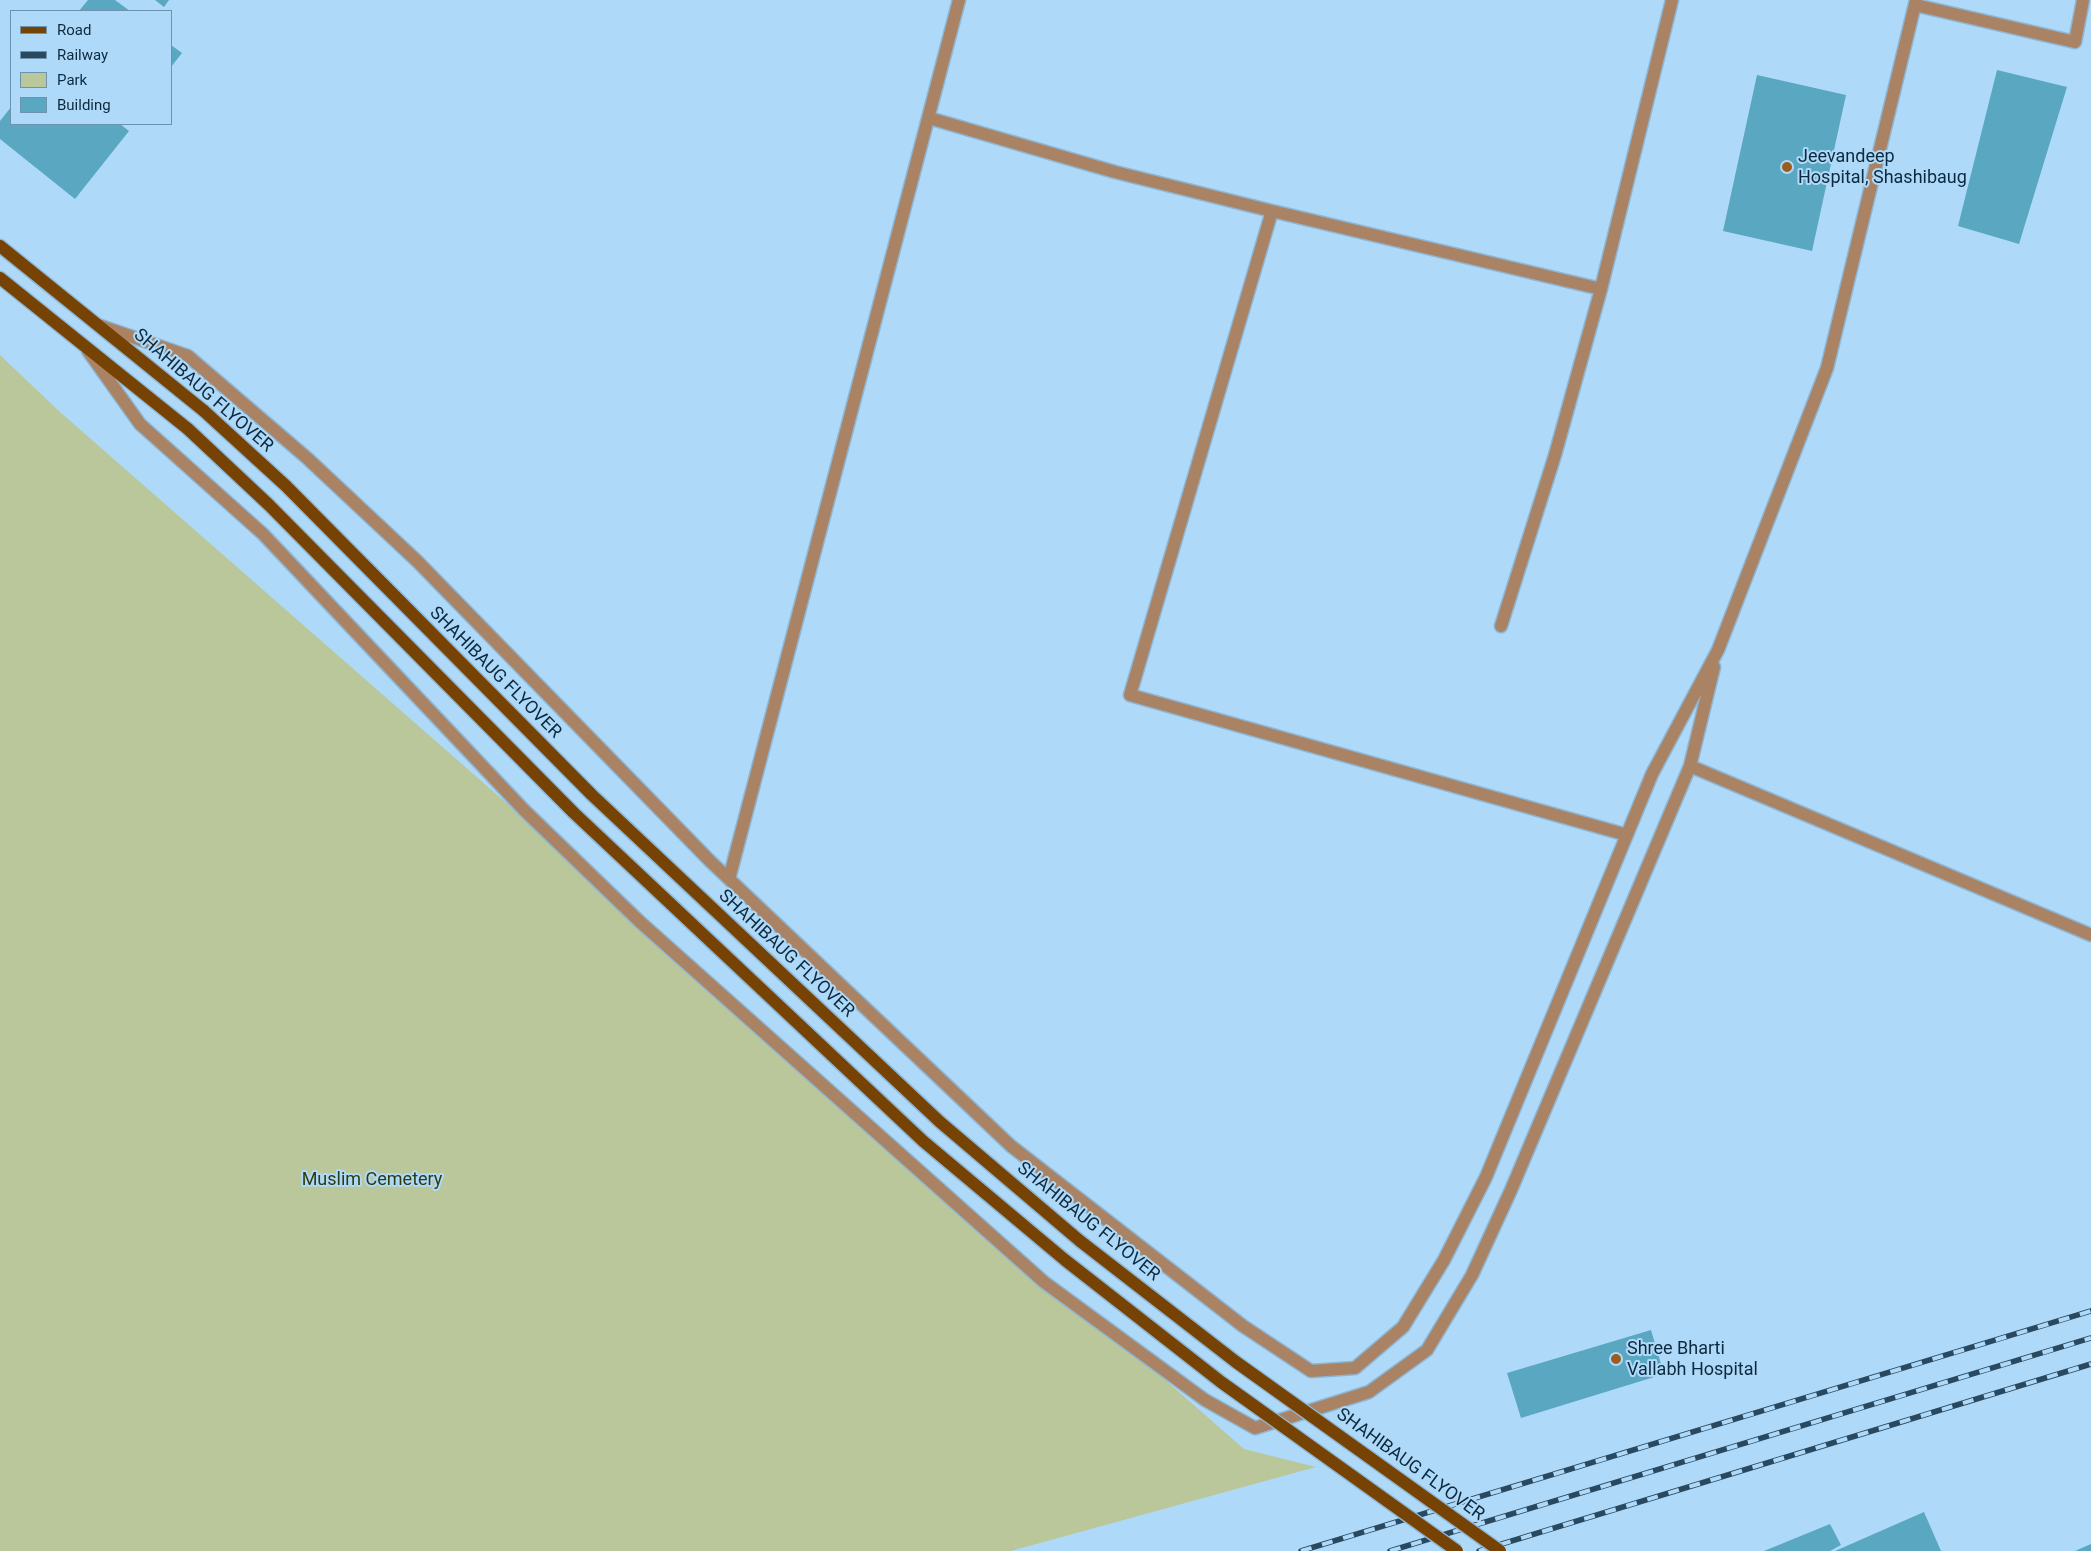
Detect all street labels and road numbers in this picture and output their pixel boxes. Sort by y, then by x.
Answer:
street label: SHAHIBAUG FLYOVER [129,325,277,457]
street label: SHAHIBAUG FLYOVER [425,603,565,743]
street label: SHAHIBAUG FLYOVER [714,886,858,1022]
street label: SHAHIBAUG FLYOVER [1012,1158,1164,1286]
street label: SHAHIBAUG FLYOVER [1332,1404,1488,1526]

